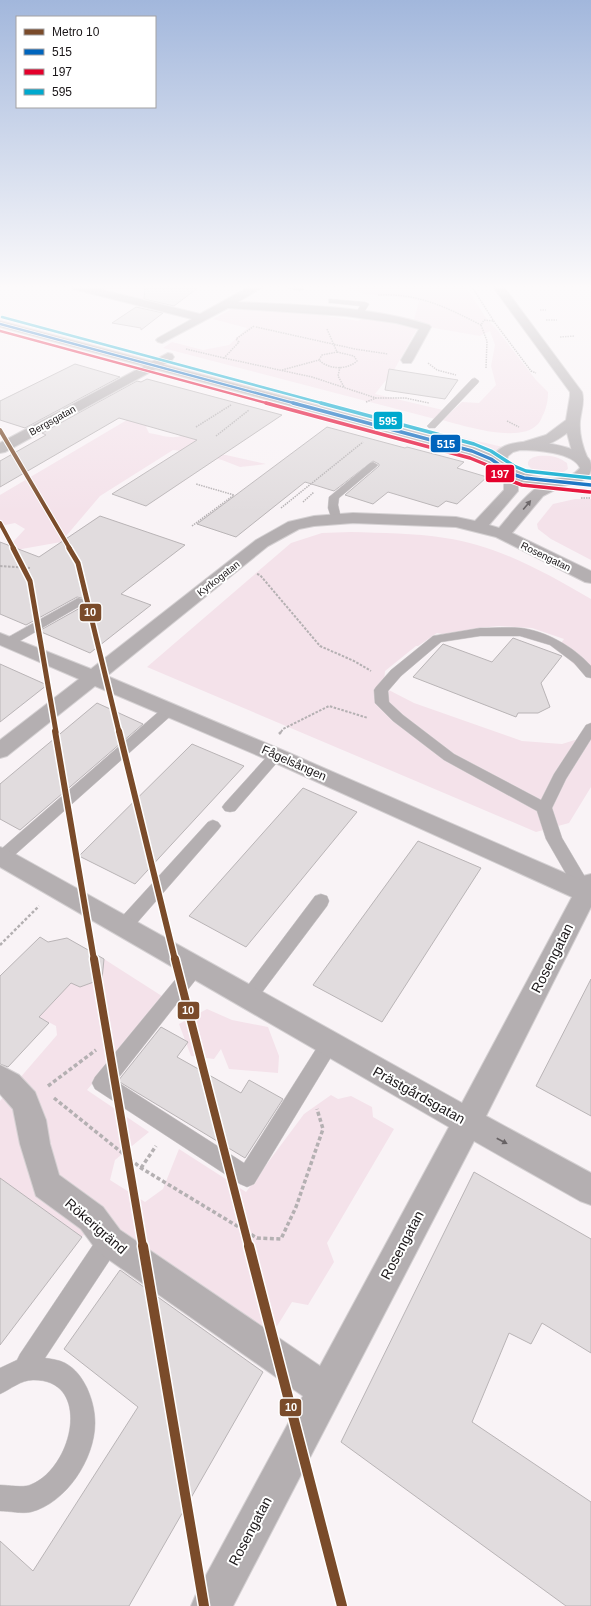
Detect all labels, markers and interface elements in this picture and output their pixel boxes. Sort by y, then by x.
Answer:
legend [16,16,156,108]
text: Metro 10 [52,25,100,39]
text: 515 [52,45,72,59]
text: 197 [52,65,72,79]
text: 595 [52,85,72,99]
street label: Bergsgatan [27,403,77,438]
line badge: 595 [373,411,403,430]
text: 595 [379,415,397,427]
line badge: 515 [430,434,461,453]
text: 515 [437,438,455,450]
line badge: 197 [485,464,515,483]
text: 197 [491,468,509,480]
one-way arrow [522,500,531,511]
street label: Rosengatan [519,540,572,573]
street label: Kyrkogatan [195,558,242,598]
line badge: 10 [79,603,102,622]
text: 10 [84,606,96,618]
street label: Fågelsången [259,742,329,784]
street label: Rosengatan [528,921,576,995]
line badge: 10 [177,1001,200,1020]
text: 10 [182,1004,194,1016]
street label: Prästgårdsgatan [370,1063,468,1127]
one-way arrow [496,1138,508,1144]
street label: Rökerigränd [62,1195,130,1257]
street label: Rosengatan [377,1208,427,1282]
line badge: 10 [279,1398,302,1417]
text: 10 [285,1401,297,1413]
street label: Rosengatan [225,1494,275,1568]

